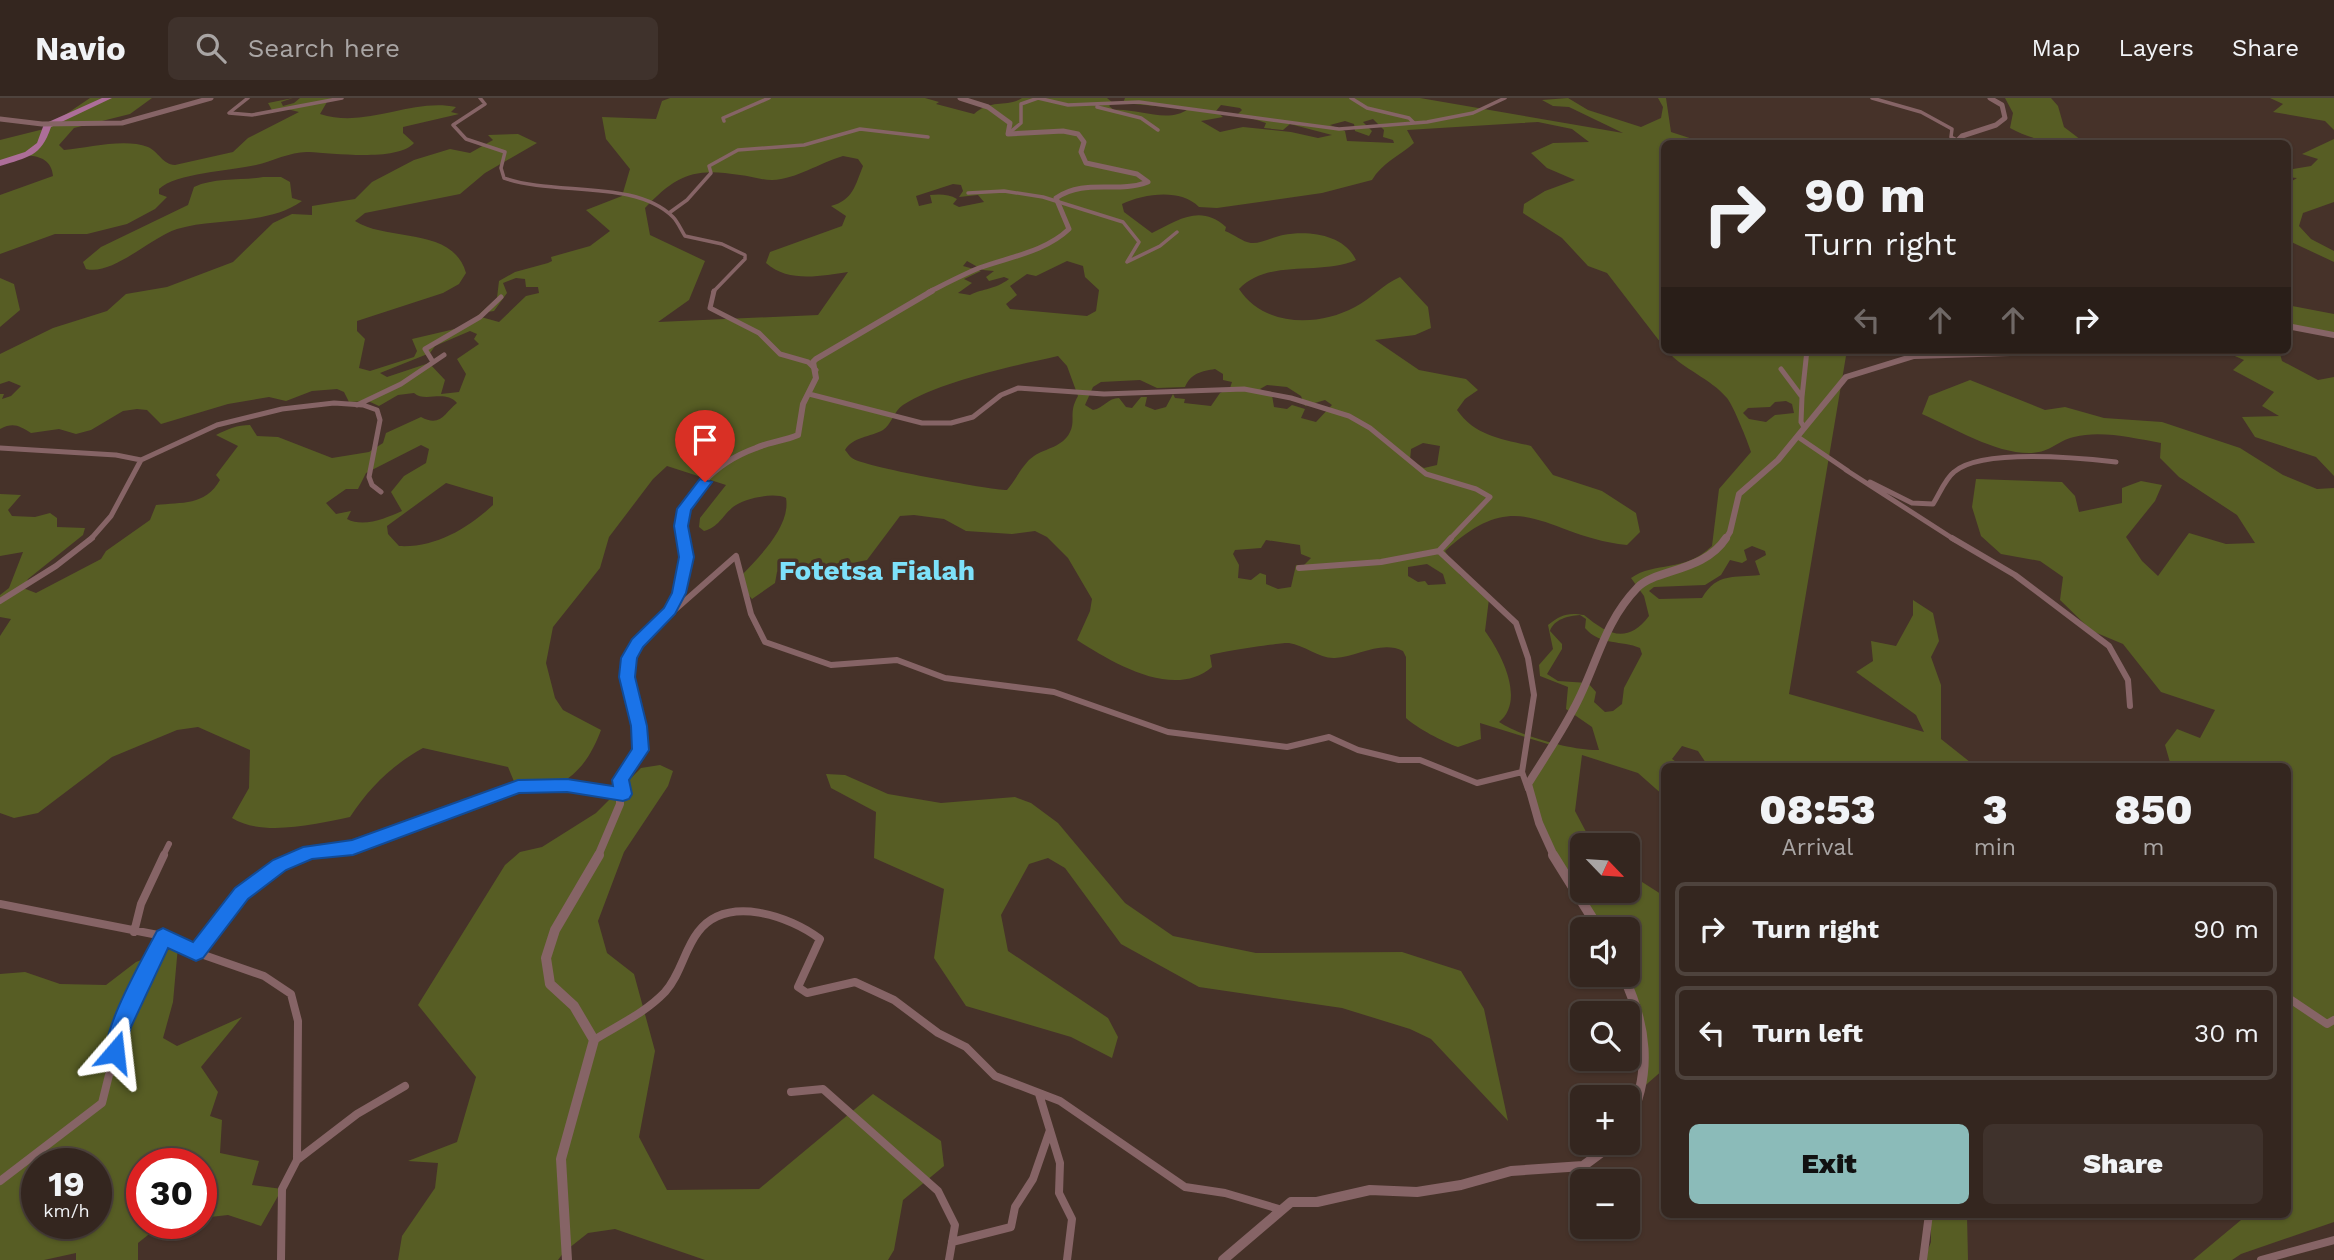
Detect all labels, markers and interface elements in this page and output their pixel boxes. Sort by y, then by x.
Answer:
search box [168,17,658,80]
text: Navio [35,29,126,68]
icon: search [192,29,230,67]
text: Search here [248,33,400,63]
text: Map [2032,34,2080,62]
text: Layers [2118,34,2194,62]
text: Share [2232,34,2299,62]
text: 90 m [1804,166,1926,224]
icon: right [1689,168,1780,259]
text: Turn right [1804,225,1956,263]
icon: left [1848,301,1886,339]
icon: ahead [1921,301,1959,339]
icon: ahead [1994,301,2032,339]
icon: right [2067,301,2105,339]
pin [675,410,735,482]
icon: arrive [686,421,724,459]
district label: Fotetsa Fialah [779,554,975,587]
text: 08:53 [1759,785,1875,834]
text: 3 [1982,785,2007,834]
text: 850 [2114,785,2193,834]
north arrow [1570,833,1640,903]
map controls [1570,833,1640,1239]
text: Arrival [1781,834,1853,861]
text: min [1974,834,2016,861]
text: m [2143,834,2164,861]
icon: right [1693,910,1731,948]
text: Turn right [1752,914,1879,944]
text: 90 m [2193,914,2259,944]
button: sound [1570,917,1640,987]
button: search [1570,1001,1640,1071]
icon: left [1693,1014,1731,1052]
position arrow [78,1015,152,1089]
text: Turn left [1752,1018,1863,1048]
text: 30 m [2194,1018,2259,1048]
button: + [1570,1085,1640,1155]
button: Exit [1689,1124,1969,1204]
button: Share [1983,1124,2263,1204]
speed limit sign: 30 [126,1148,217,1239]
text: 19 [48,1163,85,1205]
button: − [1570,1169,1640,1239]
text: km/h [43,1200,90,1221]

